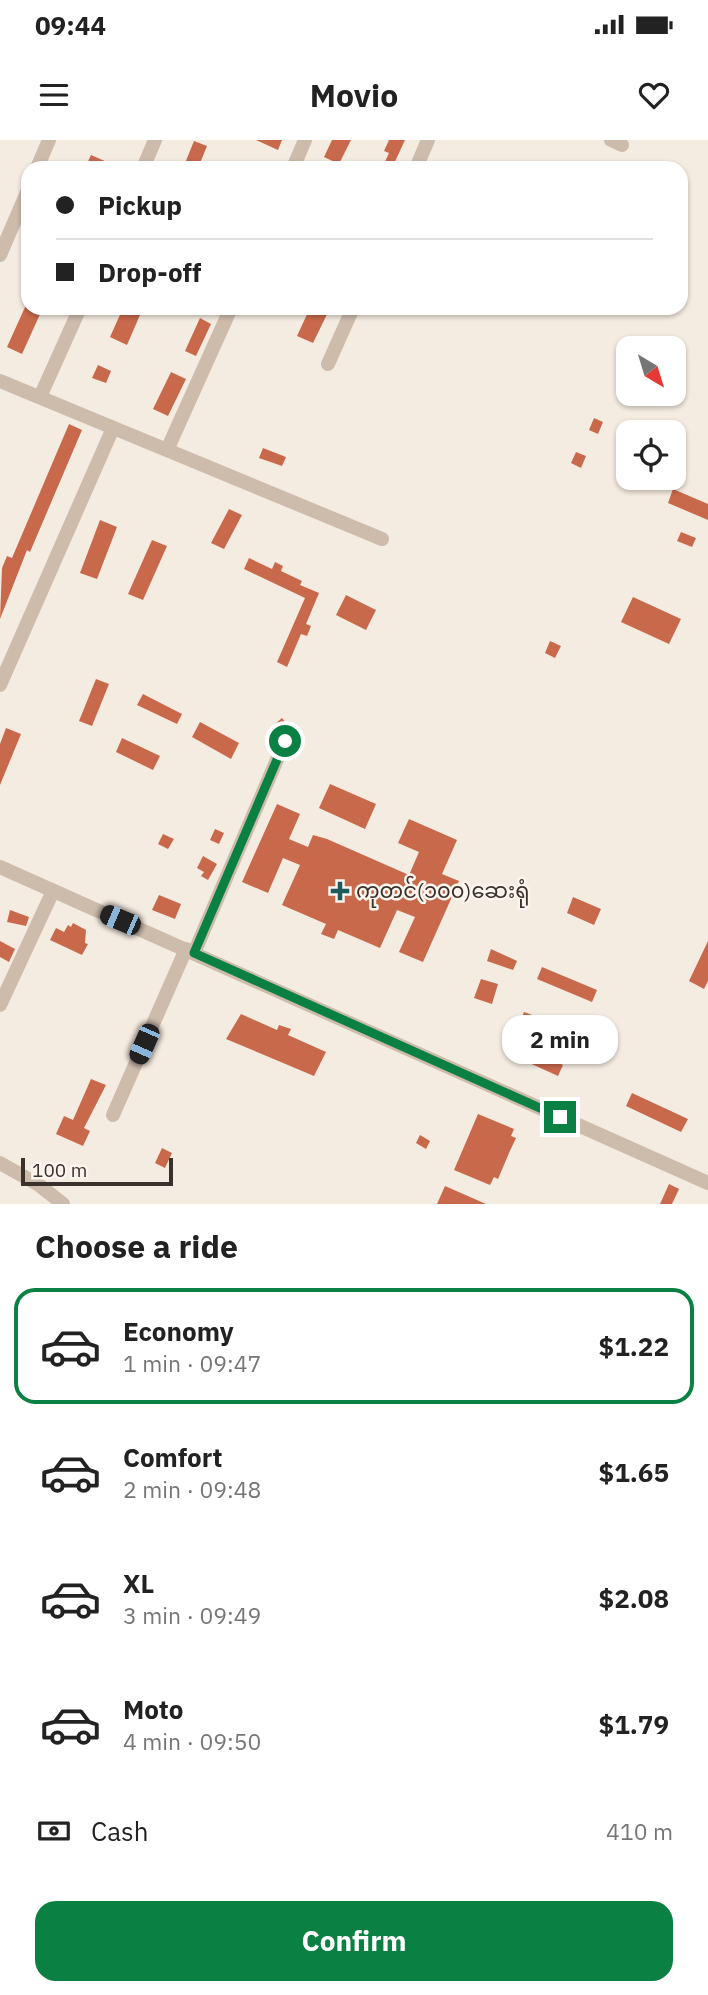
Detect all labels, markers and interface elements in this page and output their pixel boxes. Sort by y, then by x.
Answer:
text: 09:44 [35,8,106,42]
text: Movio [310,74,398,116]
icon: menu [35,76,73,114]
icon: heart [635,76,673,114]
text: Pickup [98,188,182,222]
text: Drop-off [98,255,201,289]
north arrow [616,336,686,406]
map controls [616,336,686,490]
button: locate [616,420,686,490]
route start [269,725,301,757]
place label: ကုတင်(၁၀၀)ဆေးရုံ [356,875,530,908]
marker: ကုတင်(၁၀၀)ဆေးရုံ [330,881,350,901]
car [97,902,144,938]
callout: 2 min [502,1016,618,1065]
car [126,1021,163,1067]
text: 2 min [530,1024,590,1054]
route end [544,1101,576,1133]
scale bar [21,1155,173,1187]
text: 100 m [32,1158,87,1182]
text: Choose a ride [35,1225,238,1267]
text: Economy [123,1314,234,1348]
icon: car [39,1315,102,1378]
text: $1.22 [599,1329,669,1363]
text: 1 min · 09:47 [123,1348,261,1378]
text: Comfort [123,1440,222,1474]
icon: car [39,1441,102,1504]
text: $1.65 [599,1455,669,1489]
text: 2 min · 09:48 [123,1474,261,1504]
text: XL [123,1566,154,1600]
icon: car [39,1567,102,1630]
text: $2.08 [599,1581,669,1615]
text: 3 min · 09:49 [123,1600,261,1630]
text: Moto [123,1692,183,1726]
icon: car [39,1693,102,1756]
text: $1.79 [599,1707,669,1741]
text: 4 min · 09:50 [123,1726,261,1756]
icon: cash [35,1812,73,1850]
text: Cash [91,1814,148,1848]
text: 410 m [606,1816,673,1846]
button: Confirm [35,1901,673,1981]

